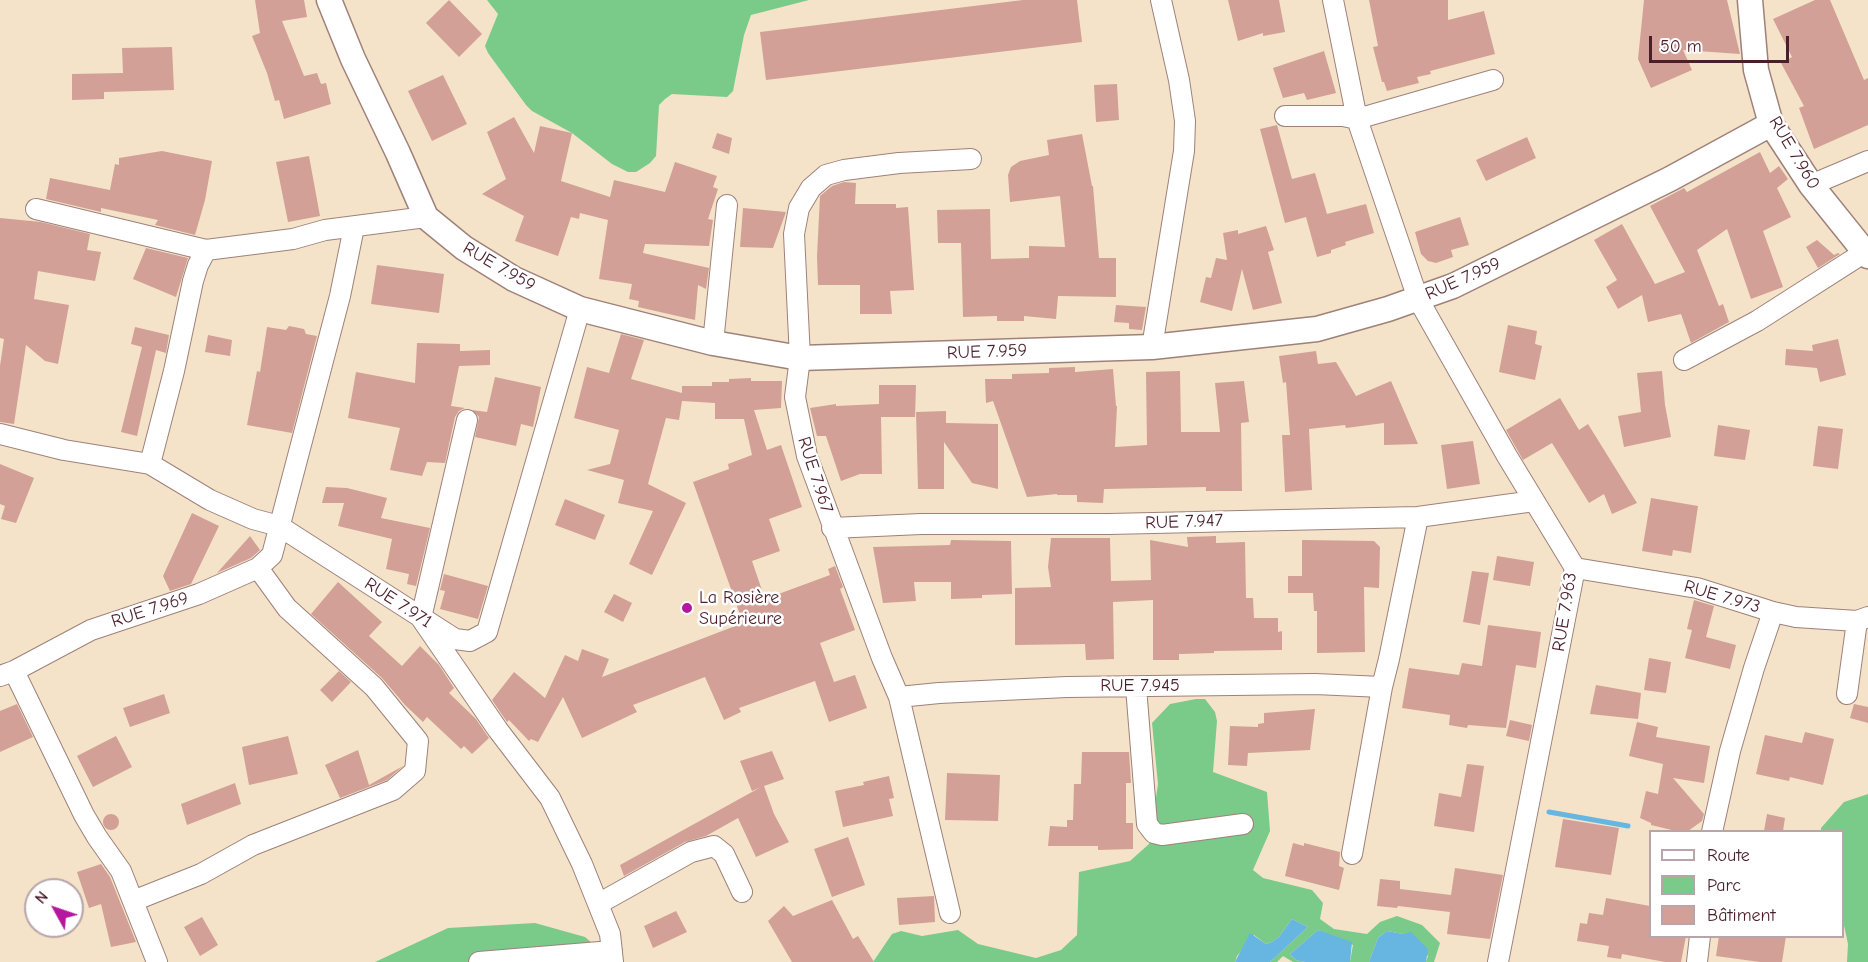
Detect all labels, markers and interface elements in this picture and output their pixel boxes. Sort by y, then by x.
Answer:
scale bar [1652,24,1792,62]
text: 50 m [1660,36,1702,57]
street label: RUE 7.960 [1764,112,1824,194]
street label: RUE 7.959 [459,238,539,296]
street label: RUE 7.959 [1422,253,1504,305]
street label: RUE 7.959 [947,340,1027,364]
street label: RUE 7.967 [793,434,837,516]
street label: RUE 7.947 [1145,510,1223,534]
street label: RUE 7.963 [1548,571,1582,653]
street label: RUE 7.971 [360,573,436,633]
street label: RUE 7.973 [1681,576,1763,618]
street label: RUE 7.969 [109,587,191,633]
place label: La Rosière Supérieure [699,587,782,630]
marker: La Rosière Supérieure [680,601,694,615]
street label: RUE 7.945 [1100,675,1180,697]
legend [1649,830,1844,938]
text: Route [1707,845,1750,866]
text: Parc [1707,875,1741,896]
north arrow [24,878,84,938]
text: N [31,888,52,907]
text: Bâtiment [1707,905,1776,926]

